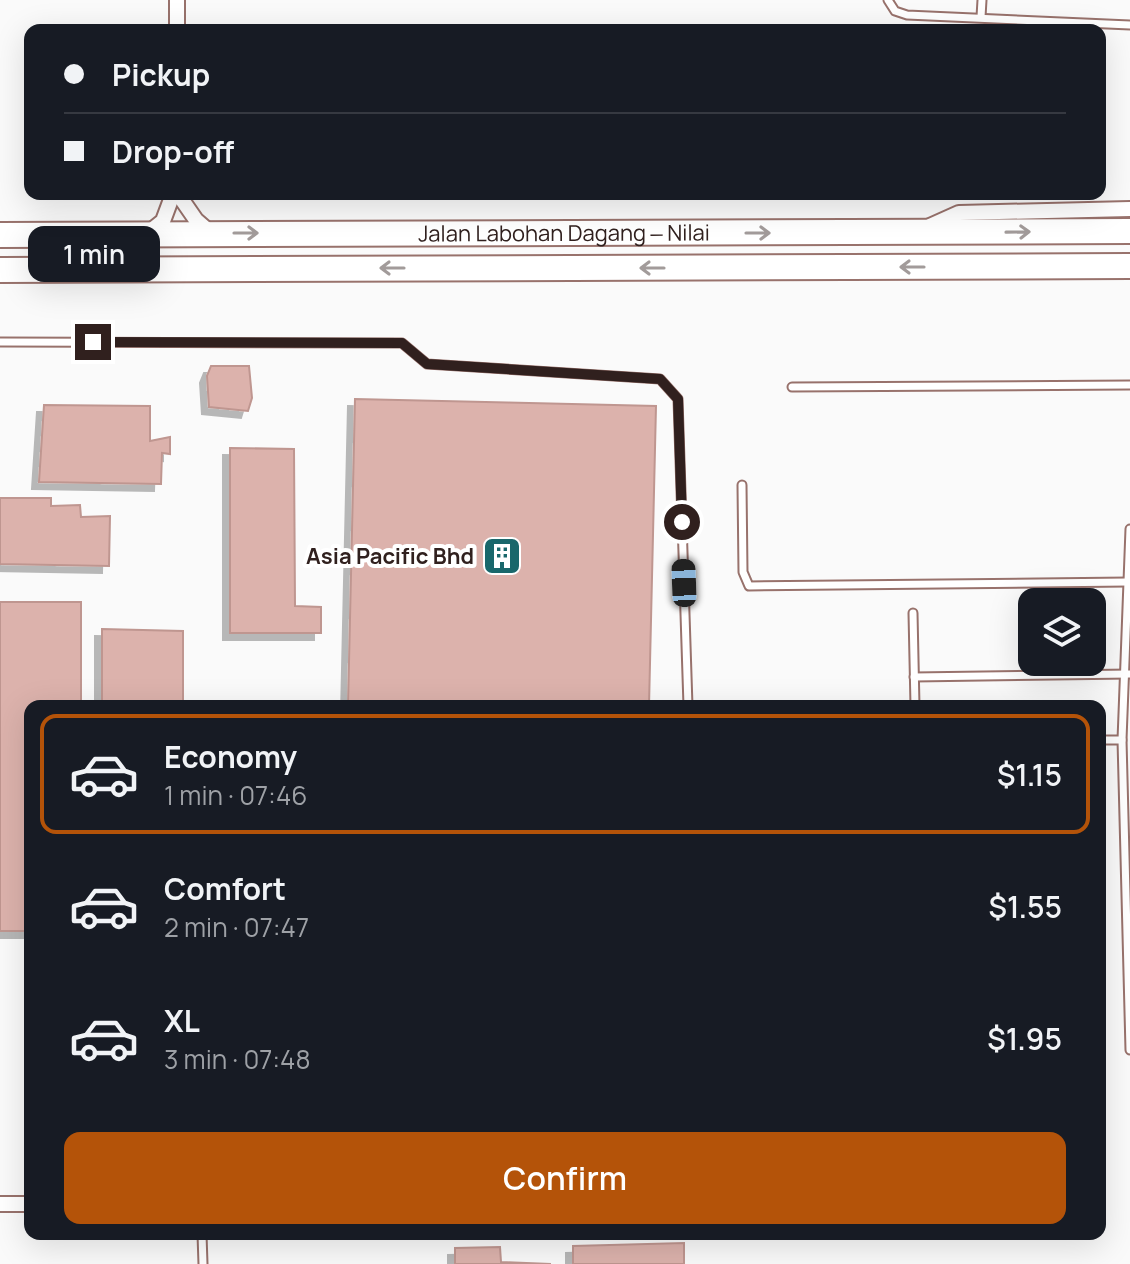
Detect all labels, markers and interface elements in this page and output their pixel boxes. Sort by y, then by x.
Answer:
text: Pickup [112,54,210,95]
text: Drop-off [112,131,234,172]
street label: Jalan Labohan Dagang ‒ Nilai [418,217,710,249]
one-way arrow [1004,224,1031,240]
one-way arrow [232,225,259,241]
one-way arrow [744,225,771,241]
callout: 1 min [27,226,159,282]
text: 1 min [63,236,125,272]
one-way arrow [899,259,926,275]
one-way arrow [379,260,406,276]
one-way arrow [639,260,666,276]
route end [75,324,111,360]
route start [664,504,700,540]
building icon: Asia Pacific Bhd [481,535,523,577]
place label: Asia Pacific Bhd [306,541,474,571]
car [671,559,697,607]
map controls [1018,588,1106,676]
button: layers [1018,588,1106,676]
text: Economy [164,736,297,777]
icon: car [68,738,140,810]
text: $1.15 [997,754,1062,795]
text: 1 min · 07:46 [164,777,307,813]
text: Comfort [164,868,286,909]
icon: car [68,870,140,942]
text: $1.55 [988,886,1062,927]
text: 2 min · 07:47 [164,909,309,945]
text: XL [164,1000,200,1041]
icon: car [68,1002,140,1074]
text: $1.95 [987,1018,1062,1059]
text: 3 min · 07:48 [164,1041,311,1077]
button: Confirm [64,1132,1066,1224]

